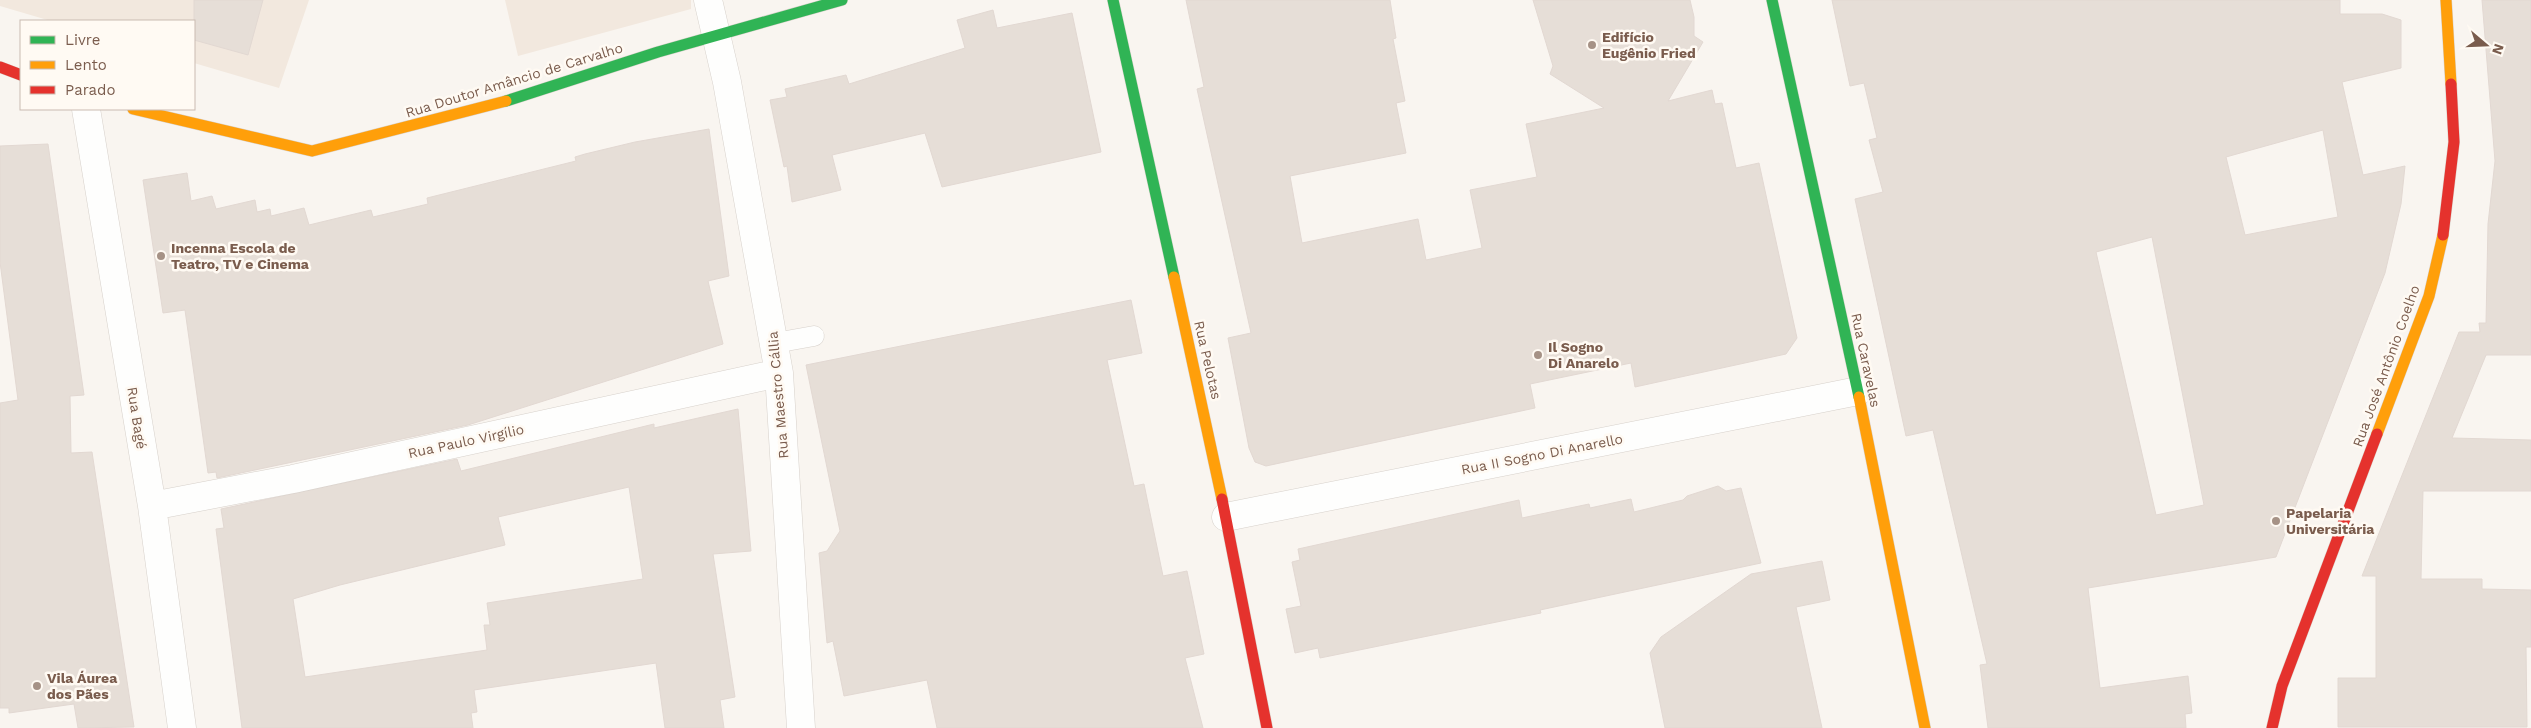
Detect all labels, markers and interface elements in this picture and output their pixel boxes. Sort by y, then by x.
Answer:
legend [20,20,195,110]
north arrow [2461,20,2511,70]
place label: Edifício Eugênio Fried [1602,29,1696,61]
text: Livre [65,31,100,49]
street label: Rua Doutor Amâncio de Carvalho [403,39,625,121]
marker: Edifício Eugênio Fried [1586,39,1598,51]
text: N [2489,42,2508,57]
text: Lento [65,56,107,74]
text: Parado [65,81,115,99]
place label: Incenna Escola de Teatro, TV e Cinema [171,240,310,272]
marker: Incenna Escola de Teatro, TV e Cinema [155,250,167,262]
street label: Rua José Antônio Coelho [2349,283,2423,449]
street label: Rua Caravelas [1848,311,1884,409]
street label: Rua Pelotas [1191,319,1225,401]
street label: Rua Maestro Cállia [764,331,792,459]
place label: Il Sogno Di Anarelo [1548,339,1619,371]
marker: Il Sogno Di Anarelo [1532,349,1544,361]
street label: Rua Bagé [124,386,150,450]
street label: Rua Paulo Virgílio [407,421,525,461]
street label: Rua II Sogno Di Anarello [1460,430,1624,478]
place label: Papelaria Universitária [2286,505,2375,537]
marker: Papelaria Universitária [2270,515,2282,527]
place label: Vila Áurea dos Pães [47,670,118,702]
marker: Vila Áurea dos Pães [31,680,43,692]

